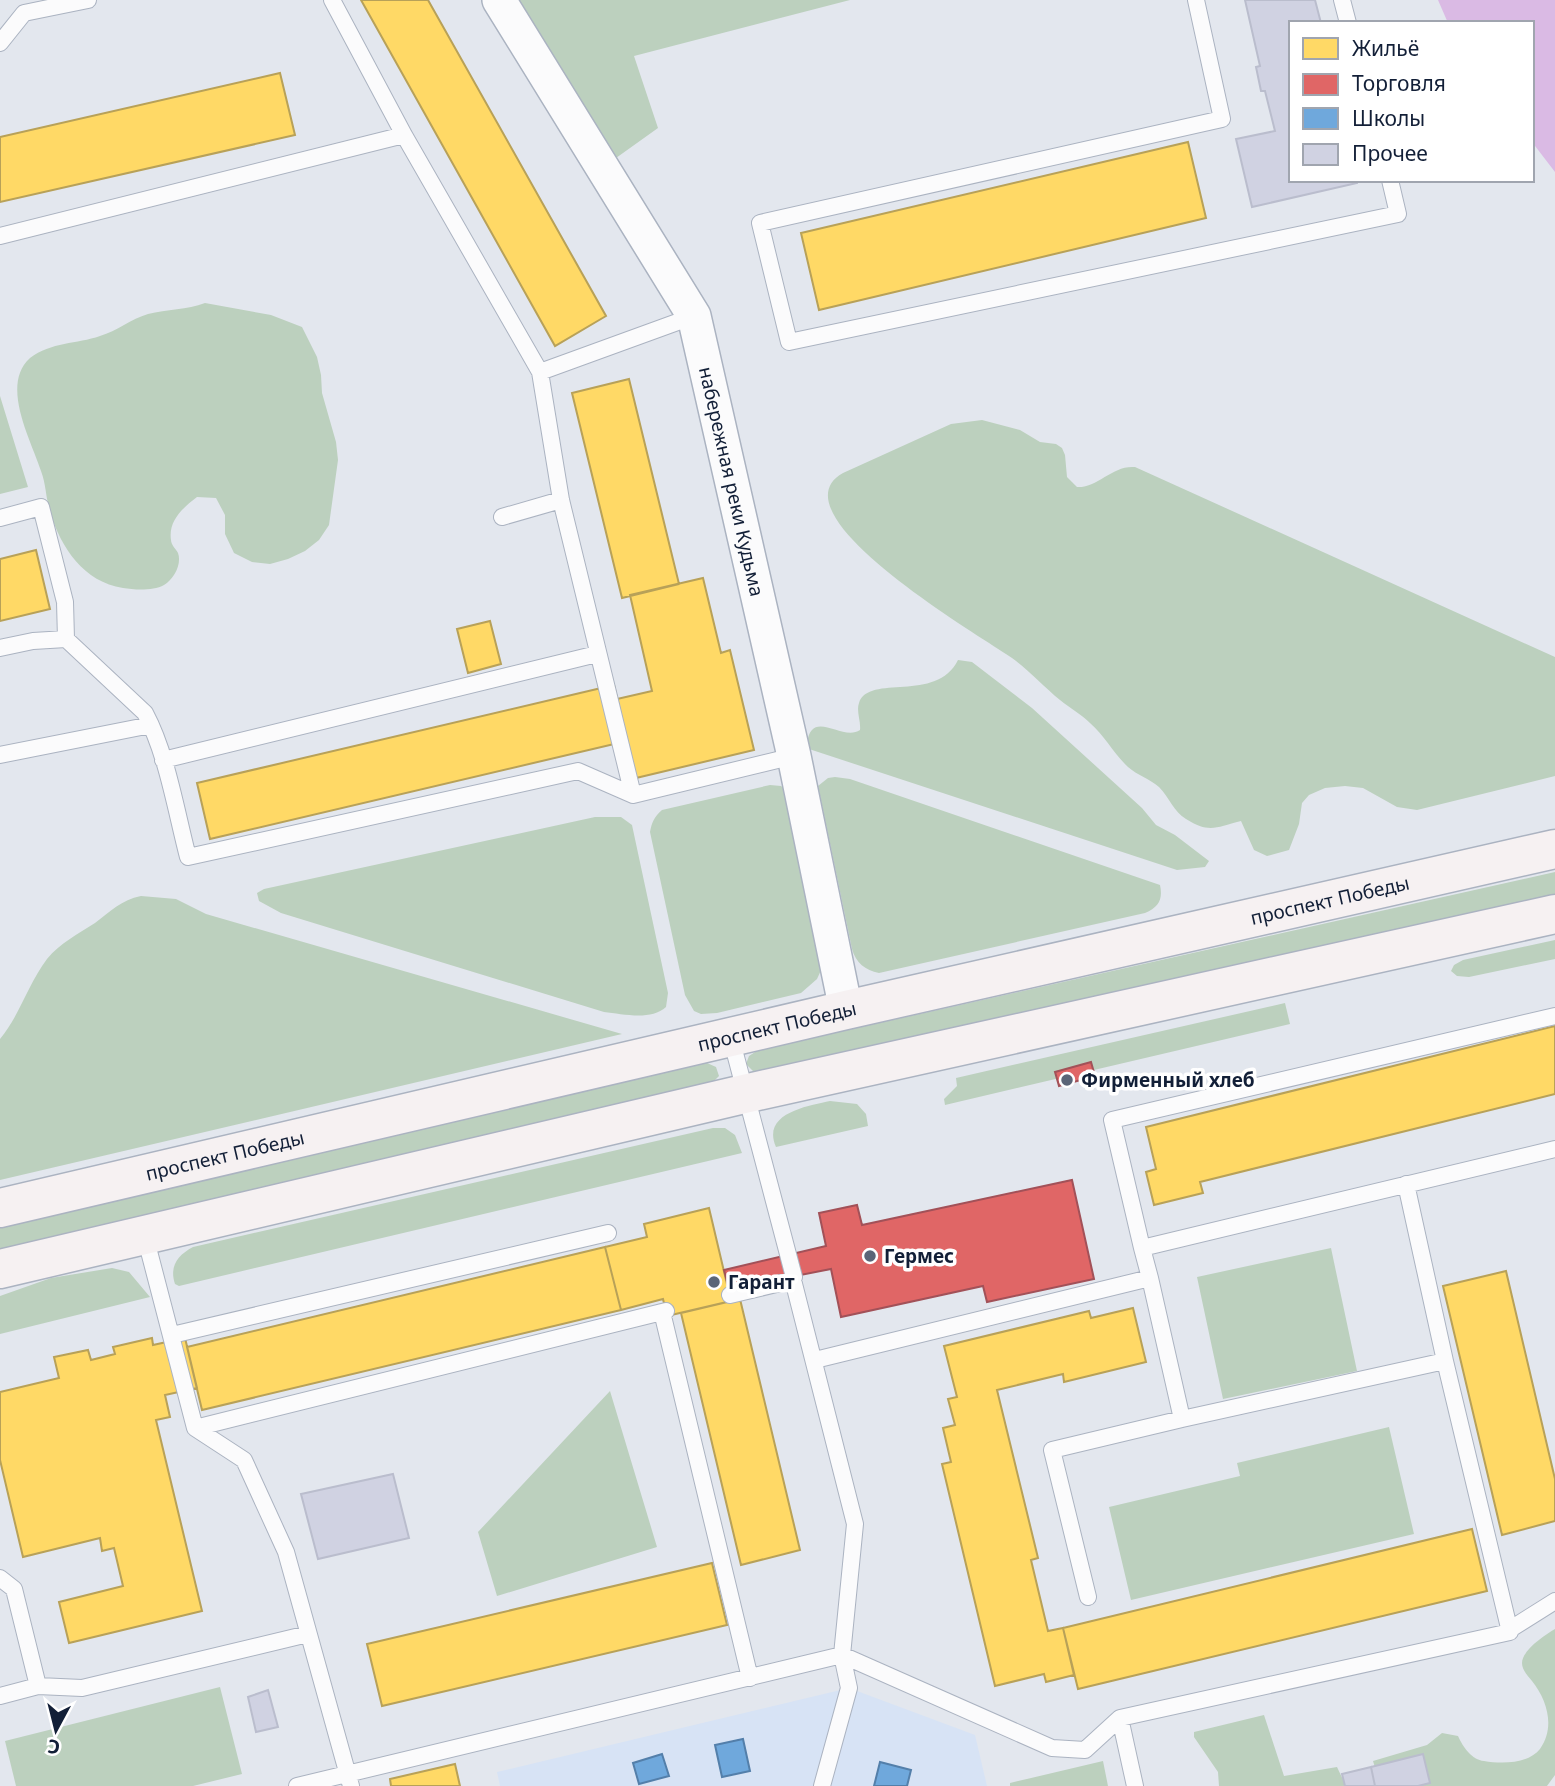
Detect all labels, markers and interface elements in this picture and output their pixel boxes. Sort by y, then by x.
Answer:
legend [1289,21,1534,182]
text: Жильё [1352,34,1419,62]
text: Торговля [1352,69,1446,97]
text: Школы [1352,104,1425,132]
text: Прочее [1352,139,1428,167]
street label: набережная реки Кудьма [693,364,770,599]
street label: проспект Победы [1248,869,1412,931]
street label: проспект Победы [695,995,859,1057]
place label: Фирменный хлеб [1081,1067,1255,1093]
marker: Фирменный хлеб [1059,1072,1075,1088]
street label: проспект Победы [143,1124,307,1187]
place label: Гермес [884,1243,954,1269]
marker: Гермес [862,1248,878,1264]
place label: Гарант [728,1269,795,1295]
marker: Гарант [706,1274,722,1290]
north arrow [21,1695,91,1765]
text: С [46,1733,62,1761]

